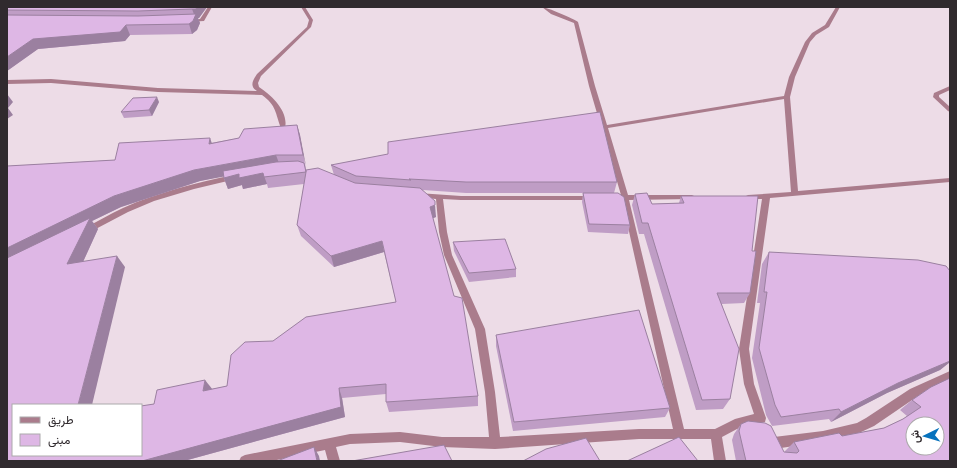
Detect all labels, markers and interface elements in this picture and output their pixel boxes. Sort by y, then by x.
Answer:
legend [12,404,142,456]
text: طريق [48,412,74,428]
north arrow [905,416,945,456]
text: ش [907,430,923,444]
text: مبنى [48,432,70,448]

